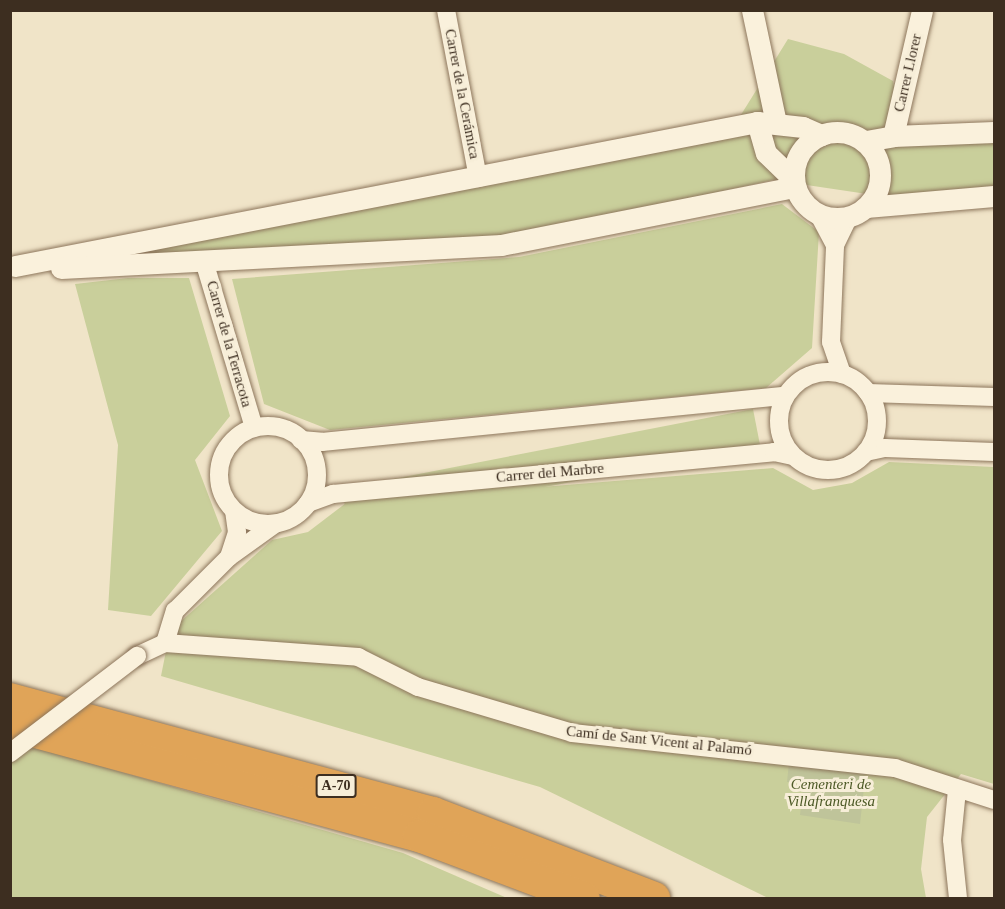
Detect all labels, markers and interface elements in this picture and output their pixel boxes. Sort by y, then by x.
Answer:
street label: Carrer de la Cerámica [441,27,483,161]
street label: Carrer Llorer [890,32,926,114]
street label: Carrer de la Terracota [202,279,256,409]
street label: Carrer del Marbre [495,459,605,487]
street label: Camí de Sant Vicent al Palamó [565,722,753,760]
road number: A-70 [315,775,357,797]
park label: Cementeri de Villafranquesa [787,775,875,810]

